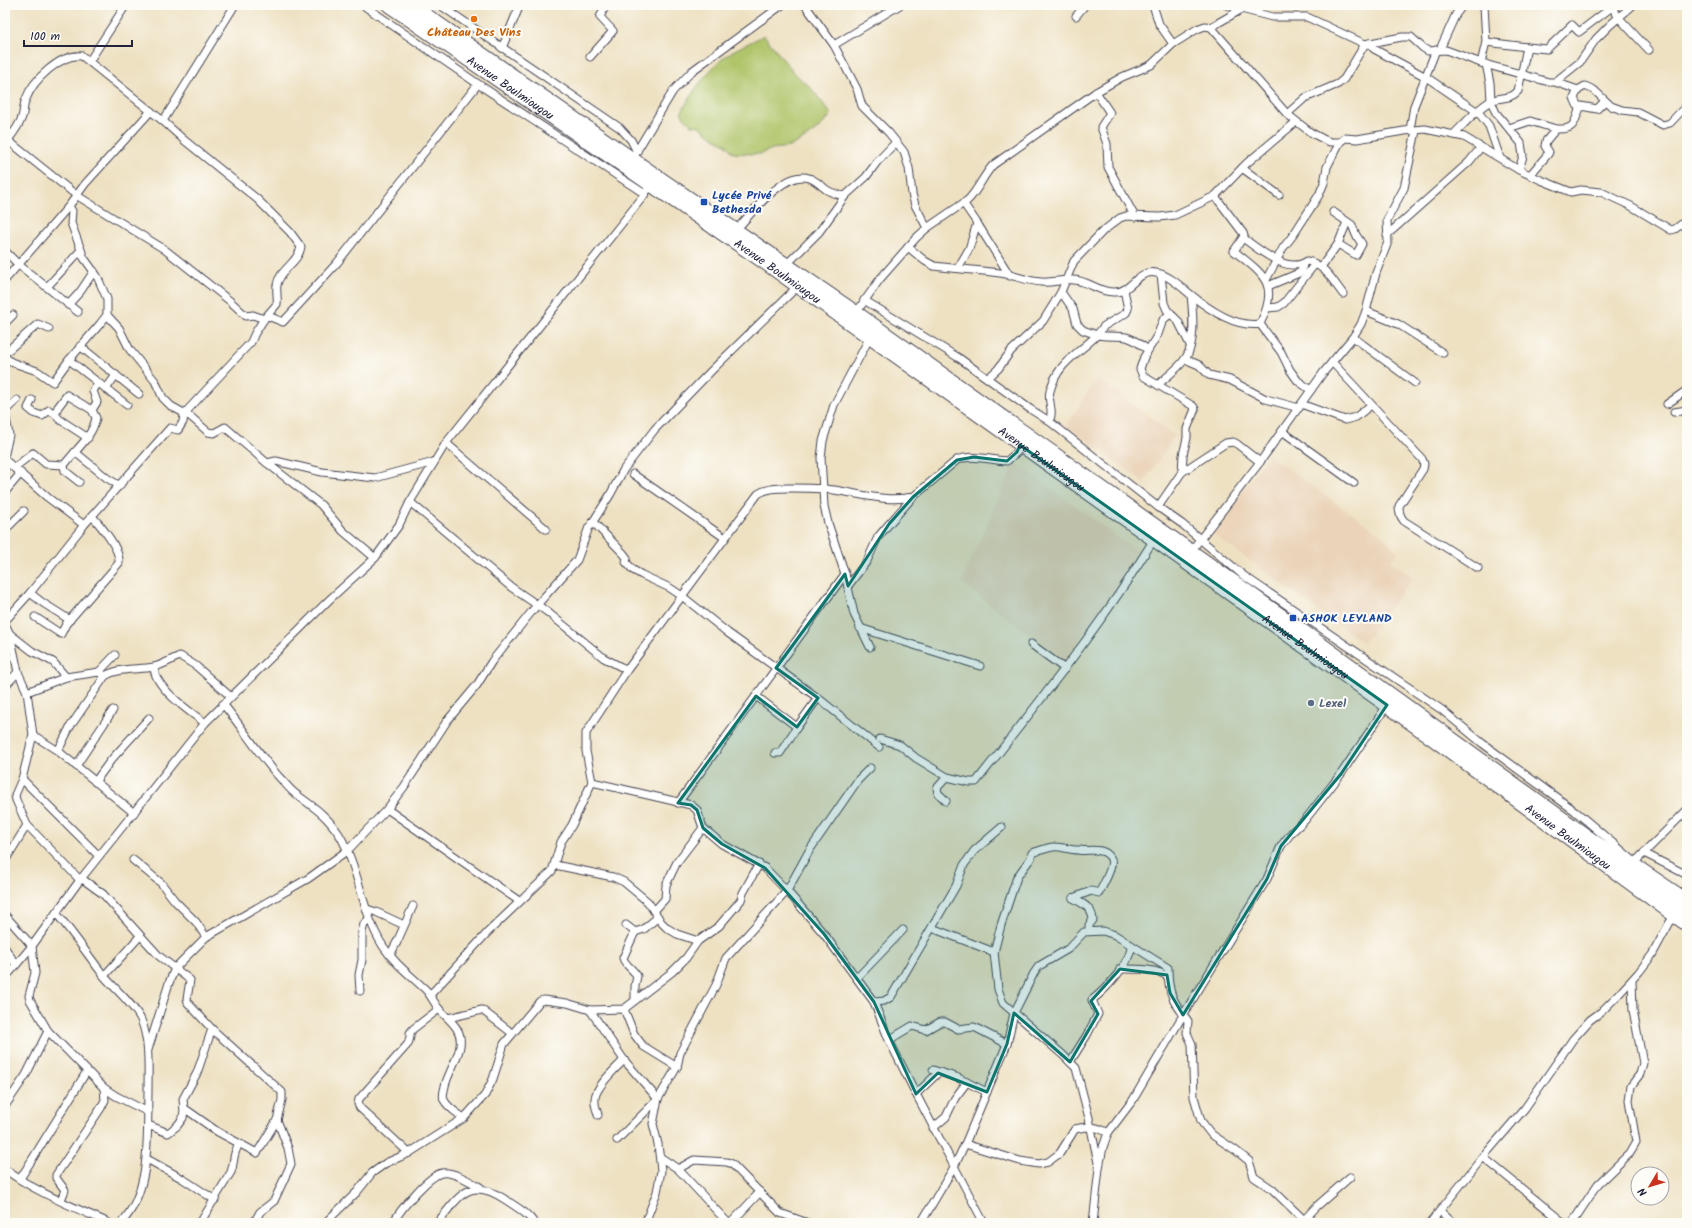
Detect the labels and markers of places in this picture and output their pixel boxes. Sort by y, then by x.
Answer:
marker: Château Des Vins [469,14,479,24]
place label: Château Des Vins [427,23,521,42]
place label: Lycée Privé Bethesda [712,186,772,219]
marker: Lycée Privé Bethesda [699,197,709,207]
place label: ASHOK LEYLAND [1301,609,1392,628]
marker: ASHOK LEYLAND [1288,613,1298,623]
place label: Lexel [1319,694,1347,713]
marker: Lexel [1306,698,1316,708]

